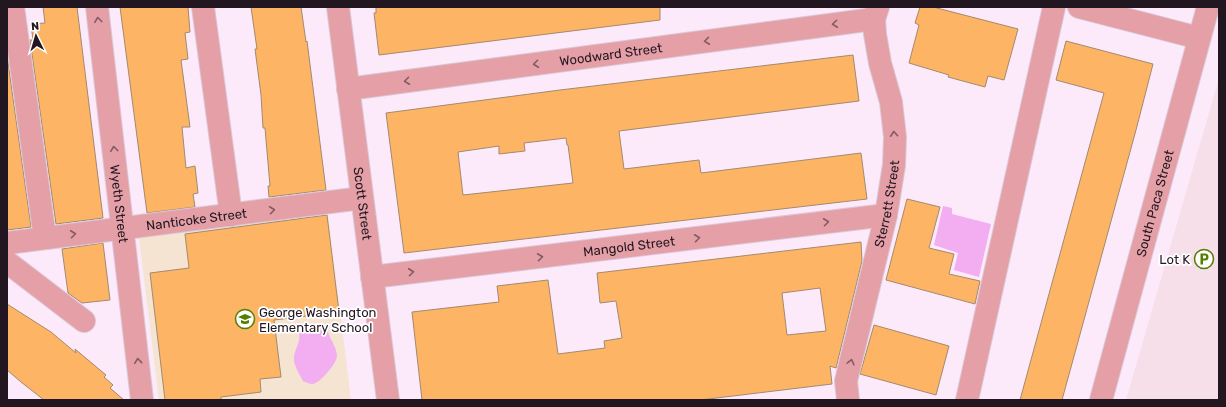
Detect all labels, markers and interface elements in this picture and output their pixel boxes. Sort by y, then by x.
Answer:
north arrow [16,16,56,56]
one-way arrow [94,17,103,23]
one-way arrow [832,19,838,28]
text: N [31,20,40,33]
one-way arrow [703,36,710,45]
street label: Woodward Street [558,40,663,68]
one-way arrow [533,59,539,68]
one-way arrow [404,76,410,85]
one-way arrow [890,131,899,137]
one-way arrow [109,146,118,152]
street label: South Paca Street [1133,148,1176,258]
street label: Sterrett Street [871,160,902,249]
street label: Wyeth Street [108,164,131,244]
street label: Scott Street [351,166,375,241]
street label: Nanticoke Street [145,205,248,233]
one-way arrow [269,206,275,215]
one-way arrow [823,218,829,227]
one-way arrow [70,230,77,239]
street label: Mangold Street [582,233,676,259]
one-way arrow [694,234,700,243]
parking icon: Lot K [1193,248,1215,270]
place label: Lot K [1159,252,1190,267]
one-way arrow [537,253,543,262]
one-way arrow [408,268,414,277]
place label: George Washington Elementary School [259,305,376,335]
school or university icon: George Washington Elementary School [234,308,256,330]
one-way arrow [134,358,143,364]
one-way arrow [846,358,855,365]

